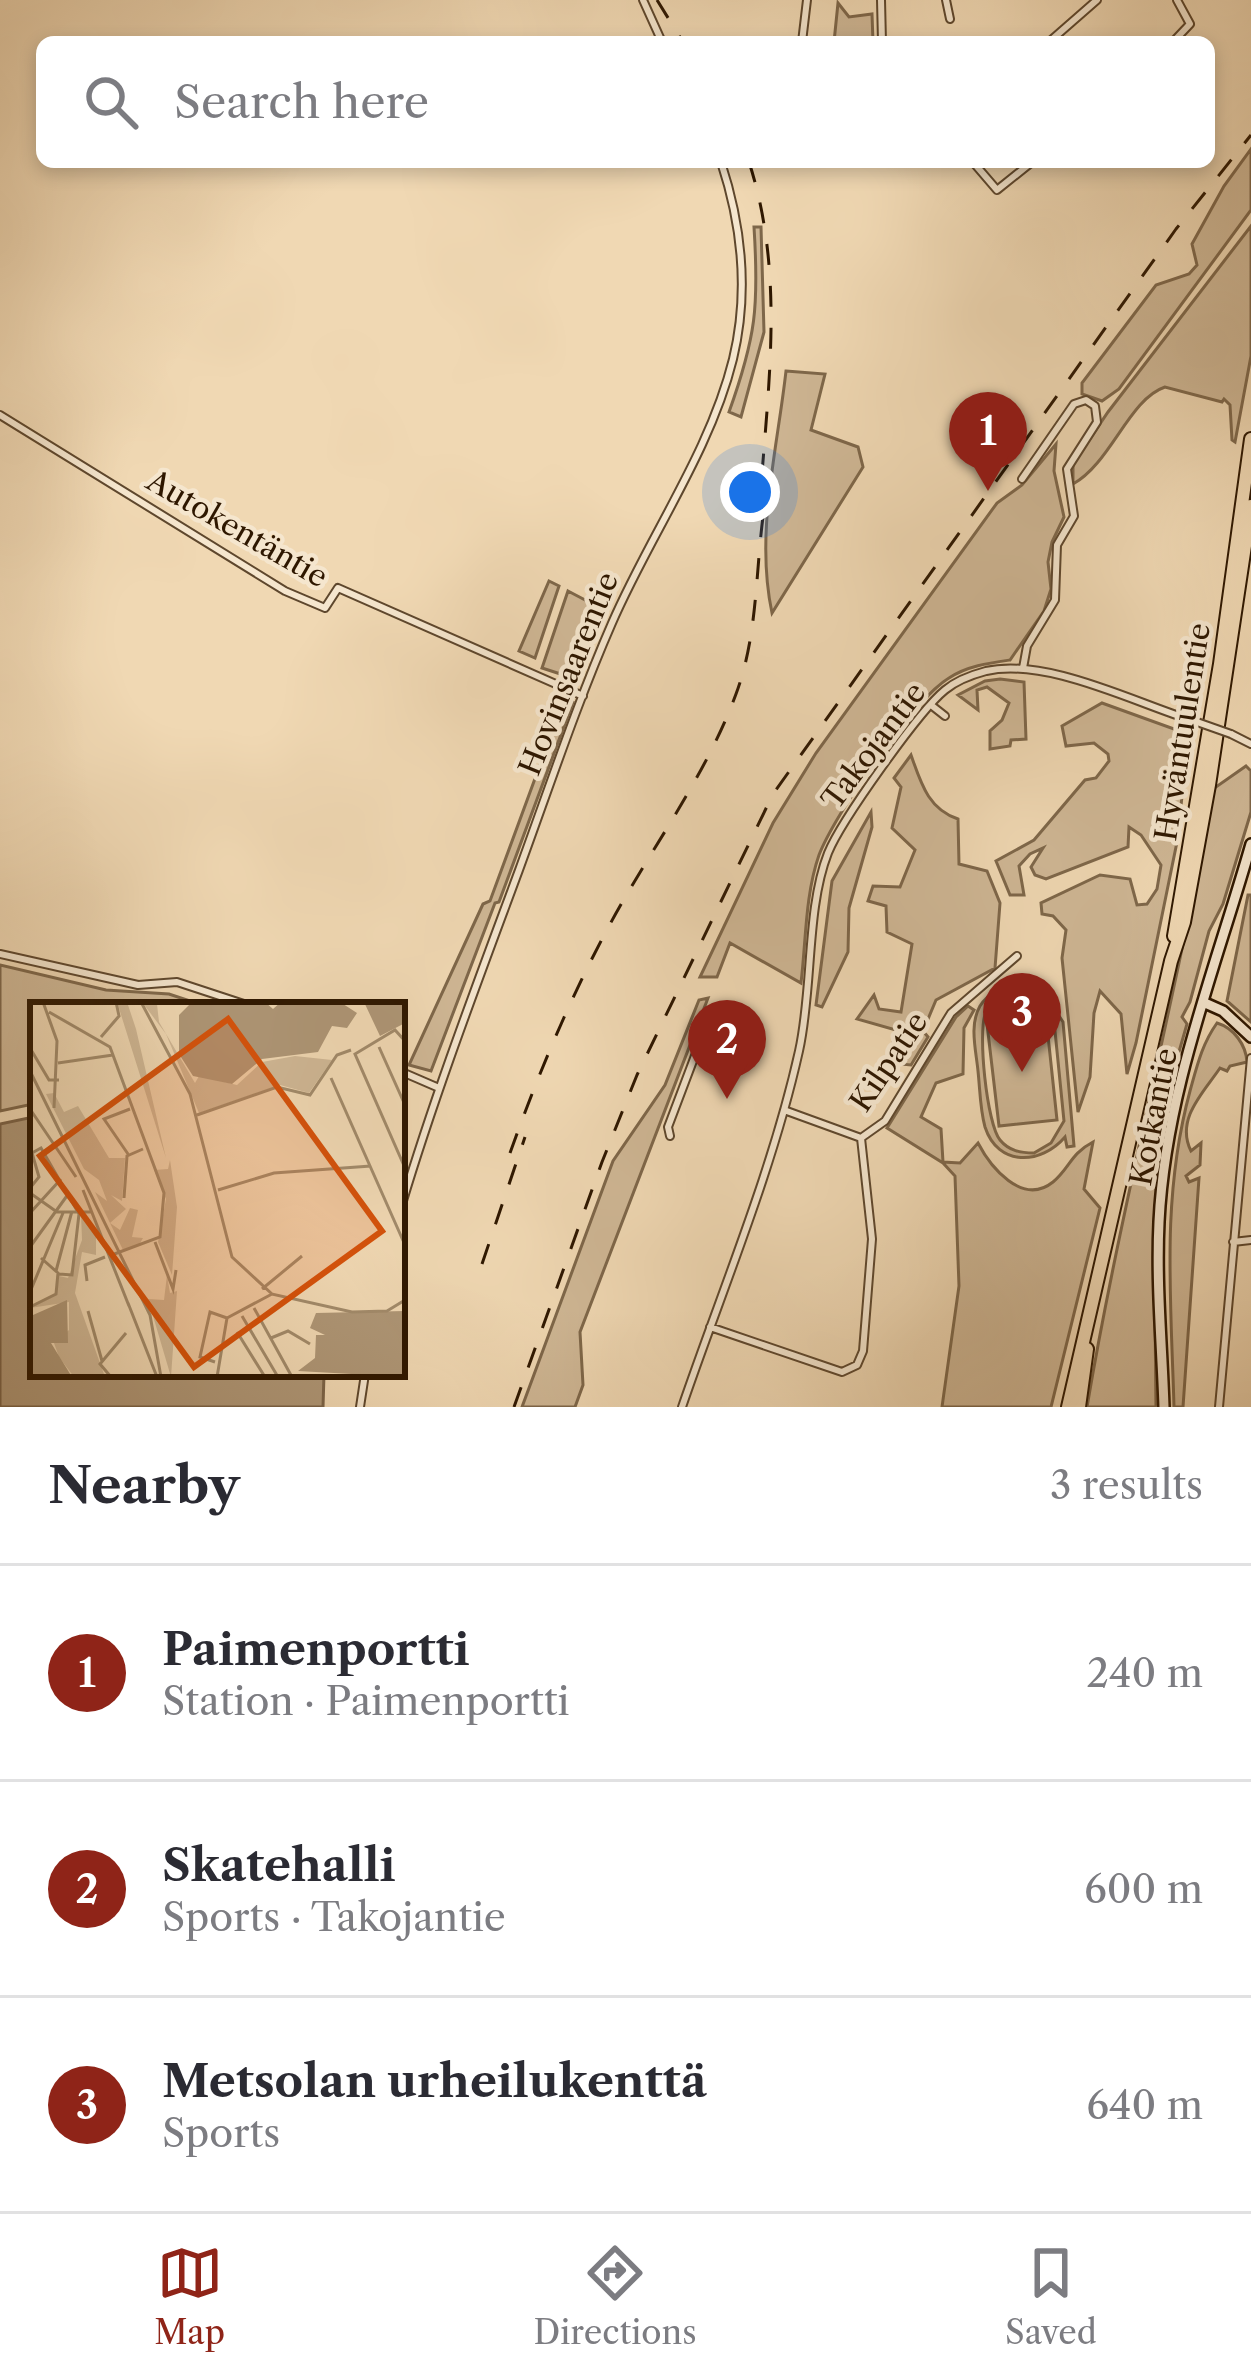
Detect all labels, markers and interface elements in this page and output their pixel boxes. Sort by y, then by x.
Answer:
search box [36,36,1215,168]
icon: search [78,69,144,135]
text: Search here [174,74,429,130]
pin: 1 [949,392,1027,491]
street label: Autokentäntie [139,461,334,595]
your location [720,462,780,522]
street label: Hovinsaarentie [511,567,626,781]
street label: Hyväntuulentie [1147,620,1218,844]
street label: Takojantie [814,675,933,817]
pin: 3 [983,973,1061,1072]
pin: 2 [688,1000,766,1099]
inset map [30,1002,405,1377]
street label: Kilpatie [842,1005,935,1119]
street label: Kotkantie [1122,1045,1185,1189]
text: Nearby [48,1454,240,1516]
text: 3 results [1050,1461,1203,1509]
text: Paimenportti [162,1621,470,1677]
text: 1 [78,1649,96,1697]
text: 240 m [1087,1649,1203,1697]
text: Station · Paimenportti [162,1677,569,1725]
text: Skatehalli [162,1837,396,1893]
text: 2 [75,1865,99,1913]
text: 600 m [1084,1865,1203,1913]
text: Sports · Takojantie [162,1893,506,1941]
text: Metsolan urheilukenttä [162,2053,707,2109]
text: 3 [76,2081,98,2129]
text: 640 m [1086,2081,1203,2129]
text: Sports [162,2109,280,2157]
tab: Map [154,2240,225,2353]
tab: Directions [534,2240,697,2353]
tab: Saved [1005,2240,1097,2353]

